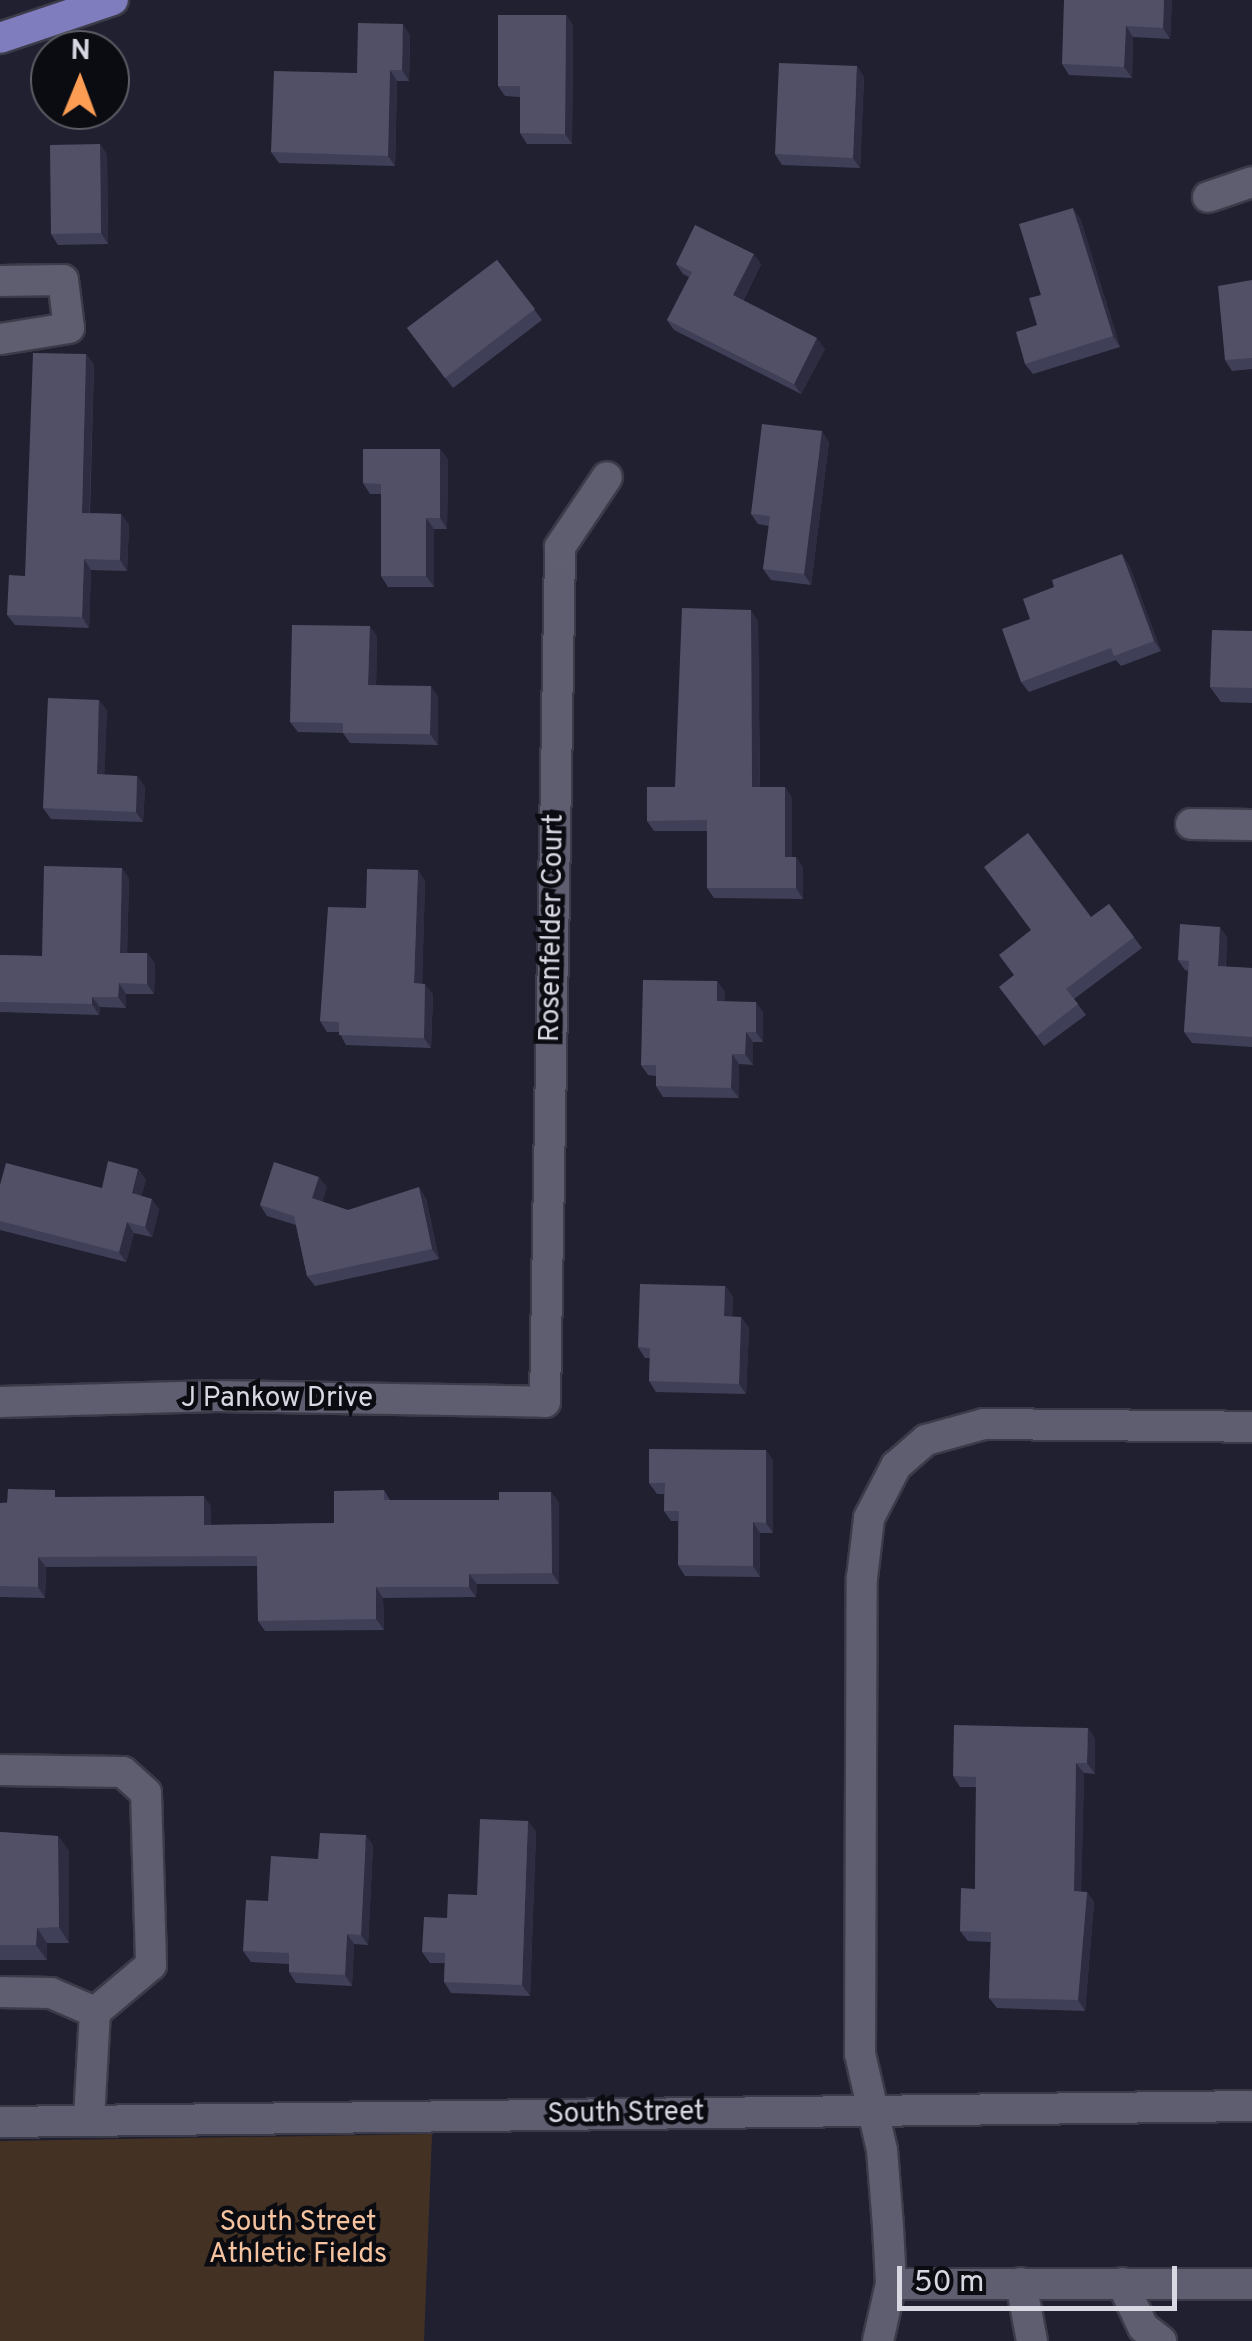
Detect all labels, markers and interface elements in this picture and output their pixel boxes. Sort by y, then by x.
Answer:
north arrow [30,30,130,130]
text: N [70,34,91,70]
street label: Rosenfelder Court [534,813,572,1043]
street label: J Pankow Drive [181,1382,373,1416]
street label: South Street [547,2096,705,2132]
park label: South Street Athletic Fields [209,2206,387,2272]
scale bar [902,2246,1182,2308]
text: 50 m [914,2265,984,2302]

